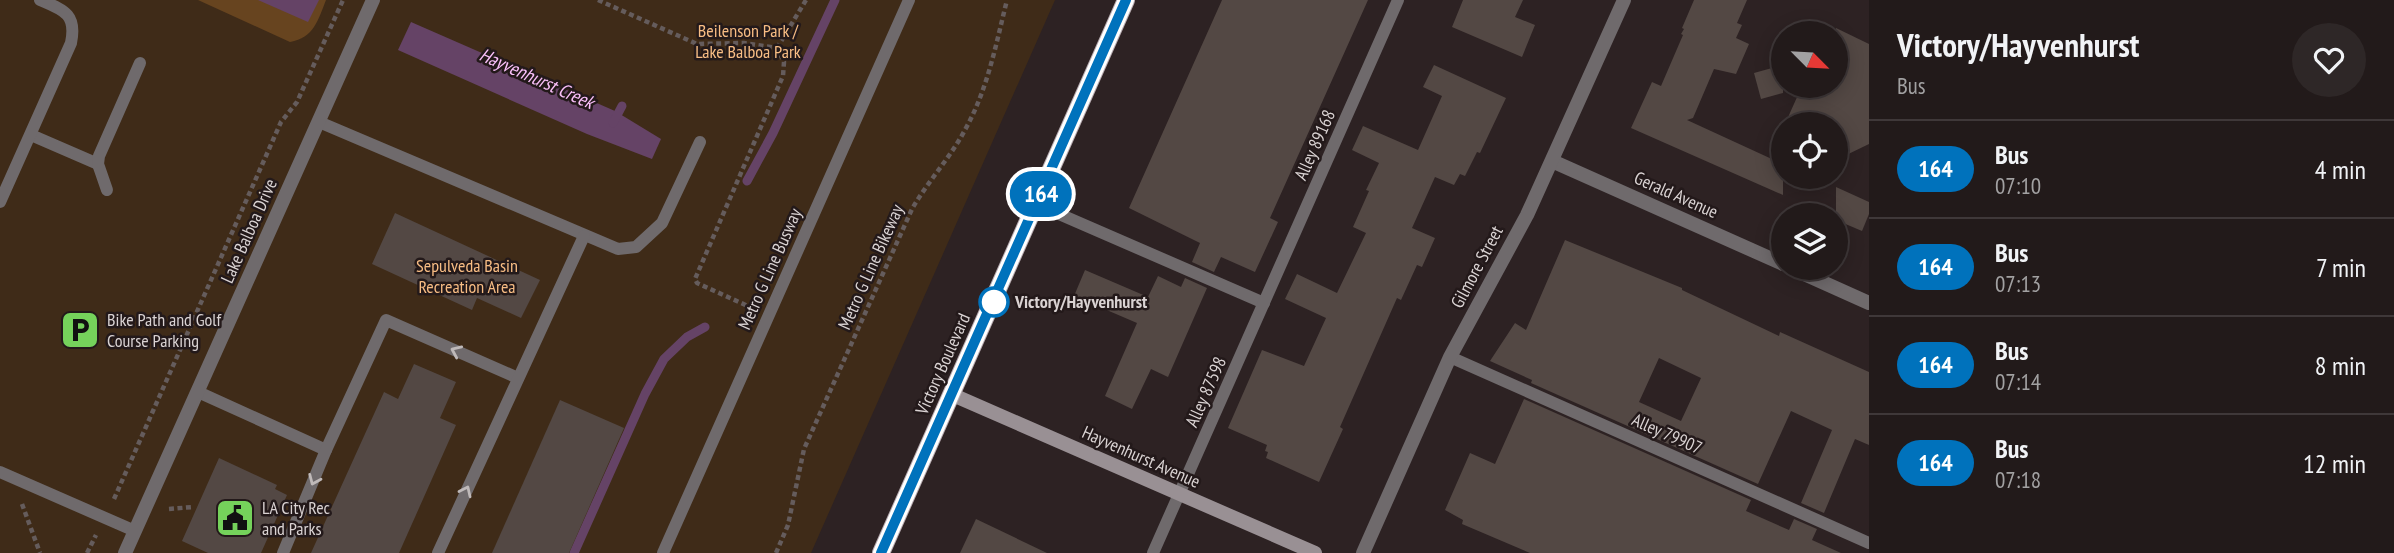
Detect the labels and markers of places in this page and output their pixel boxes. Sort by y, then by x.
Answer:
marker: Victory/Hayvenhurst [979,287,1009,317]
place label: Victory/Hayvenhurst [1014,290,1148,313]
place label: Bike Path and Golf Course Parking [107,308,222,352]
parking icon: Bike Path and Golf Course Parking [59,309,101,351]
place label: LA City Rec and Parks [262,496,331,540]
public building icon: LA City Rec and Parks [214,497,256,539]

